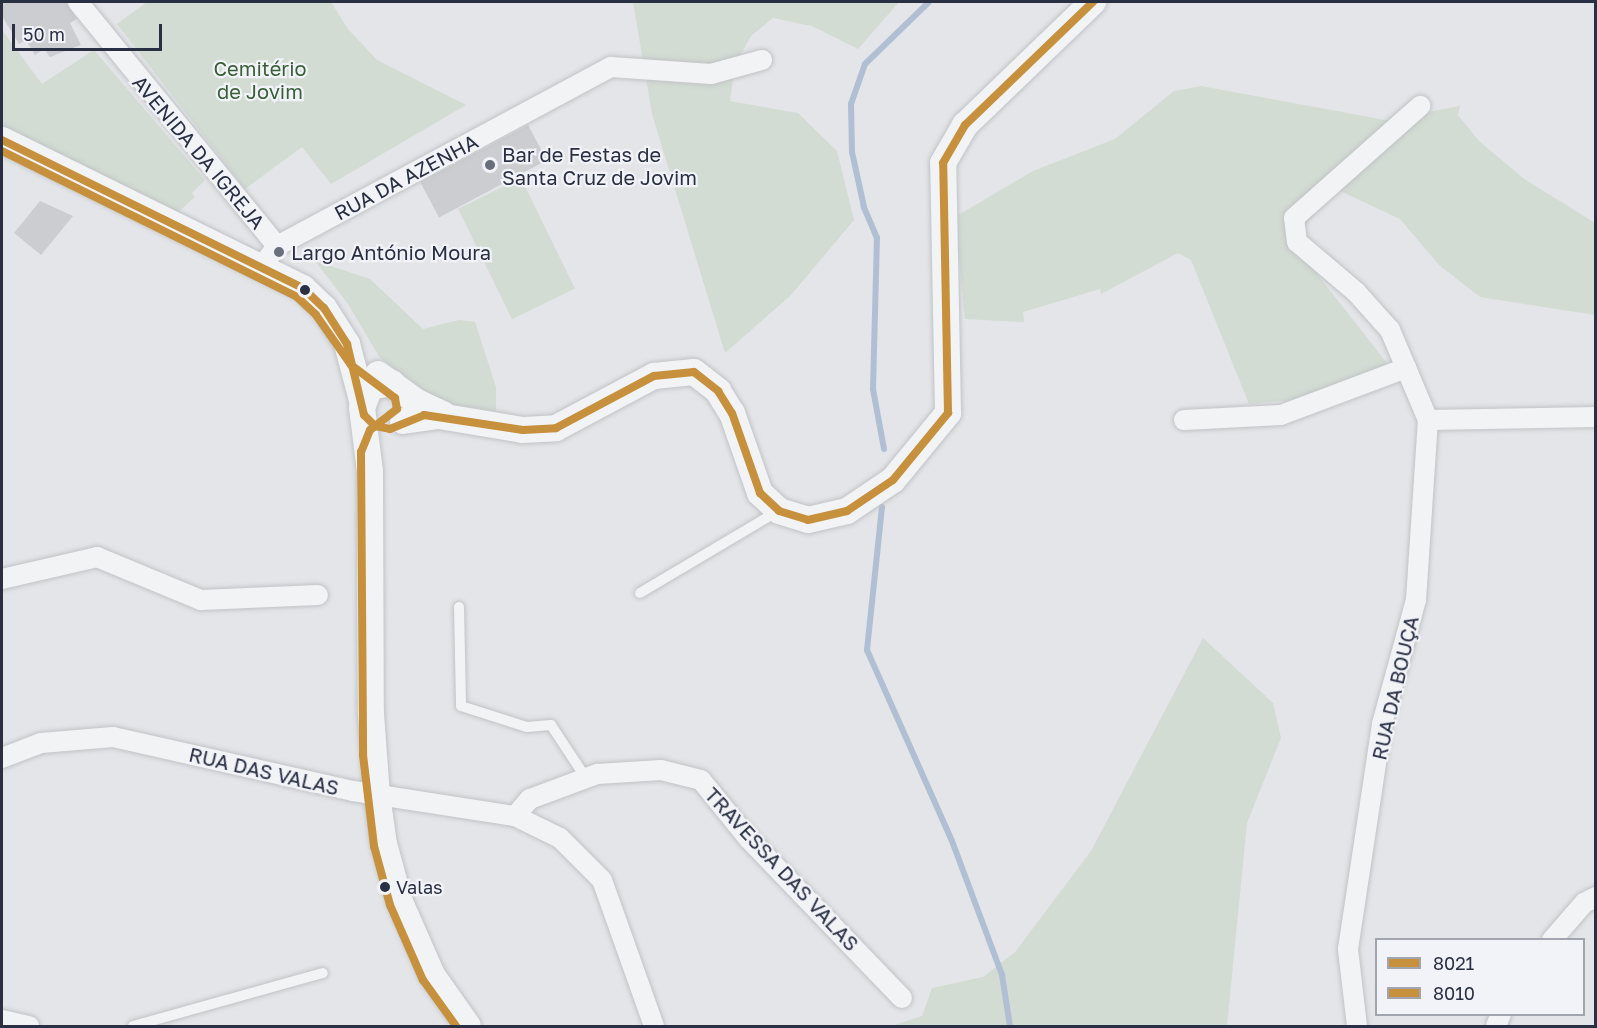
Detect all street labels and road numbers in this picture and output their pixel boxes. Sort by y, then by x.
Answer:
street label: AVENIDA DA IGREJA [128,70,270,234]
street label: RUA DA AZENHA [330,129,482,225]
street label: RUA DA BOUÇA [1367,614,1423,762]
street label: RUA DAS VALAS [187,742,341,800]
street label: TRAVESSA DAS VALAS [700,782,864,956]

